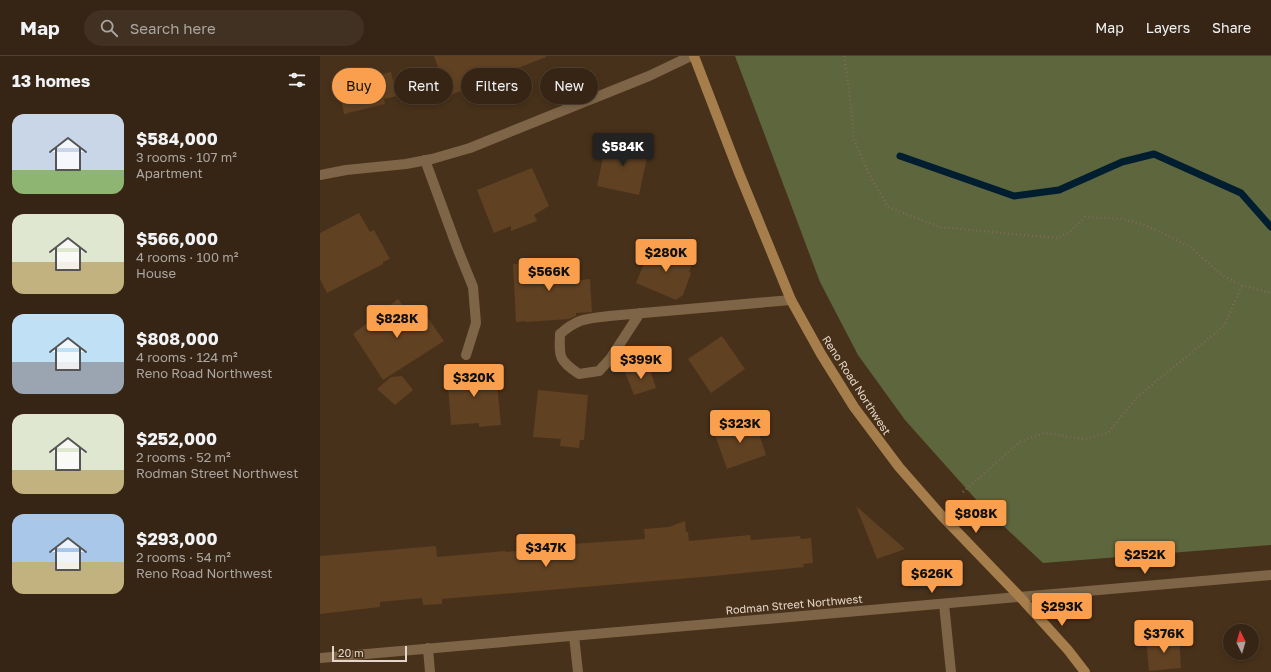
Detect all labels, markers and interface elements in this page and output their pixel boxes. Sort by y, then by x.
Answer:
search box [84,10,364,46]
text: Map [20,16,60,39]
icon: search [98,17,120,39]
text: Search here [130,19,216,37]
text: Map [1095,19,1124,36]
text: Layers [1146,19,1190,36]
text: Share [1212,19,1251,36]
chip: Buy [332,68,386,104]
chip: Rent [394,68,453,104]
chip: Filters [461,68,532,104]
chip: New [540,68,598,104]
icon: filters [286,69,308,91]
text: 13 homes [12,70,90,91]
text: $584,000 [136,128,218,149]
icon: home [44,130,92,178]
pin: $584K [595,133,651,167]
text: $584K [602,138,644,154]
text: 3 rooms · 107 m² [136,149,237,165]
text: Apartment [136,165,203,181]
text: $566,000 [136,228,218,249]
icon: home [44,230,92,278]
pin: $280K [638,239,694,273]
text: $280K [645,244,687,260]
text: 4 rooms · 100 m² [136,249,238,265]
pin: $566K [521,258,577,292]
text: $566K [528,263,570,279]
text: House [136,265,176,281]
pin: $828K [369,305,425,339]
text: $828K [376,310,418,326]
text: $808,000 [136,328,219,349]
icon: home [44,330,92,378]
street label: Reno Road Northwest [820,333,894,437]
pin: $399K [613,346,669,380]
text: 4 rooms · 124 m² [136,349,238,365]
text: $399K [620,351,662,367]
pin: $320K [446,364,502,398]
text: Reno Road Northwest [136,365,273,381]
text: $320K [453,369,495,385]
pin: $323K [712,410,768,444]
text: $323K [719,415,761,431]
text: $252,000 [136,428,217,449]
icon: home [44,430,92,478]
text: 2 rooms · 52 m² [136,449,231,465]
text: Rodman Street Northwest [136,465,298,481]
pin: $808K [948,500,1004,534]
text: $808K [954,505,998,521]
text: $293,000 [136,528,218,549]
icon: home [44,530,92,578]
pin: $347K [518,534,574,568]
text: $347K [525,539,567,555]
pin: $252K [1117,541,1173,575]
text: $252K [1124,546,1166,562]
text: 2 rooms · 54 m² [136,549,231,565]
pin: $626K [904,560,960,594]
text: Reno Road Northwest [136,565,273,581]
text: $626K [911,565,953,581]
street label: Rodman Street Northwest [725,592,863,616]
pin: $293K [1034,593,1090,627]
text: $293K [1041,598,1083,614]
pin: $376K [1136,620,1192,654]
north arrow [1223,624,1259,660]
map controls [1223,624,1259,660]
text: $376K [1143,625,1185,641]
scale bar [332,644,407,663]
text: 20 m [338,646,364,659]

